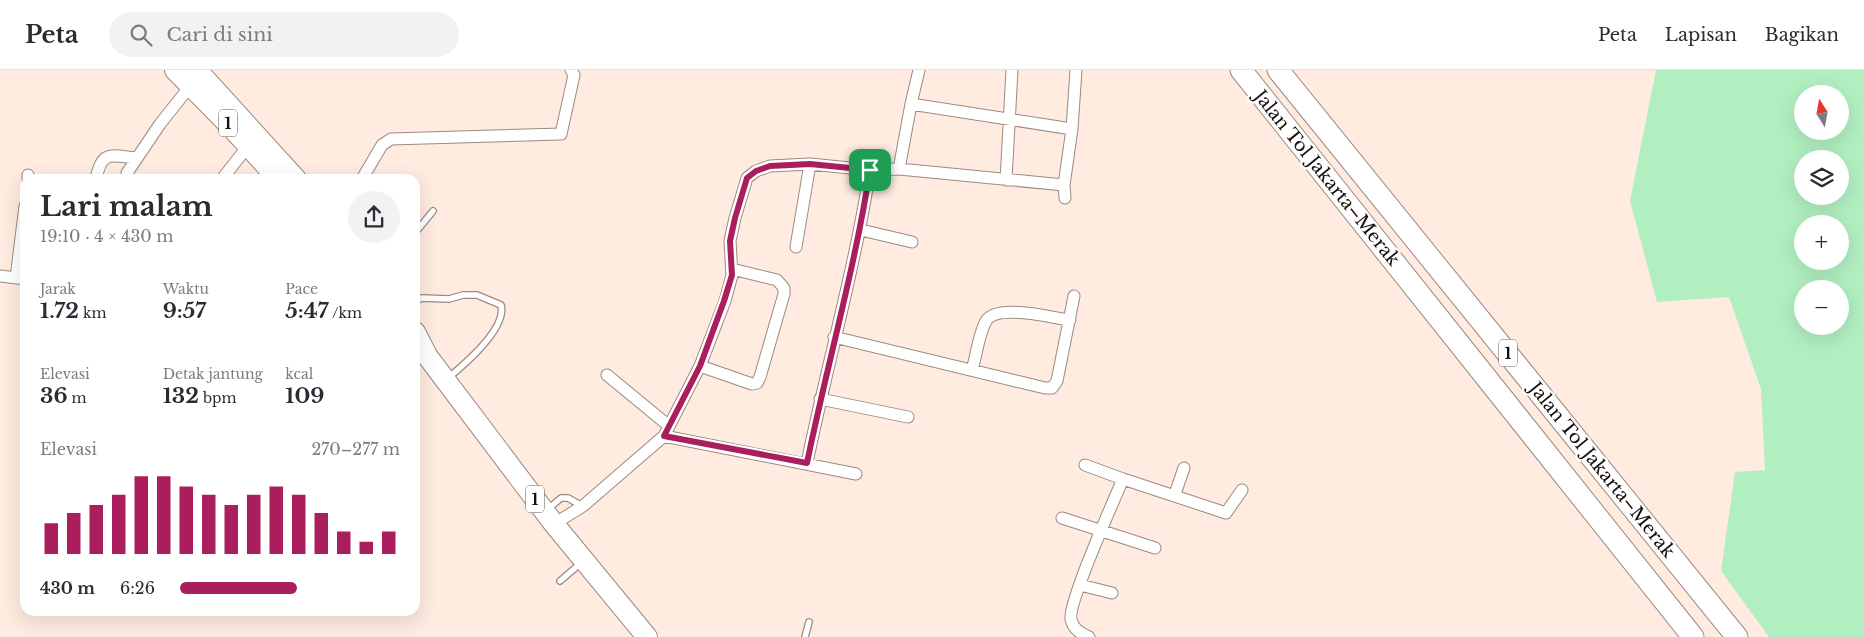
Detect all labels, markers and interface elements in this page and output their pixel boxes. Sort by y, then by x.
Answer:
search box [109,12,459,57]
text: Peta [25,20,79,49]
icon: search [127,21,155,49]
text: Cari di sini [167,23,273,46]
text: Peta [1598,24,1637,46]
text: Lapisan [1665,24,1737,46]
text: Bagikan [1765,24,1839,46]
street label: Jalan Tol Jakarta–Merak [1248,84,1405,270]
north arrow [1794,85,1849,140]
map controls [1794,85,1849,335]
road number: 1 [219,110,237,136]
pin [849,149,891,191]
button: layers [1794,150,1849,205]
icon: arrive [856,156,884,184]
text: Lari malam [40,189,213,224]
button: share [348,191,400,243]
button: + [1794,215,1849,270]
text: 19:10 · 4 × 430 m [40,226,174,246]
text: Jarak [40,280,76,298]
text: Waktu [163,280,209,298]
text: Pace [285,280,318,298]
button: − [1794,280,1849,335]
text: 1.72 [40,298,79,324]
text: 9:57 [163,298,206,324]
text: 5:47 [285,298,329,324]
text: km [79,304,107,322]
text: /km [329,304,362,322]
road number: 1 [1499,340,1517,366]
text: Elevasi [40,365,90,383]
text: Detak jantung [163,365,263,383]
text: kcal [285,365,313,383]
street label: Jalan Tol Jakarta–Merak [1523,376,1680,562]
text: 36 [40,383,68,409]
text: 132 [163,383,199,409]
text: 109 [285,383,325,409]
text: m [68,389,87,407]
text: bpm [199,389,237,407]
text: Elevasi [40,439,97,459]
text: 270–277 m [311,439,400,459]
road number: 1 [526,486,544,512]
text: 430 m [40,578,95,598]
text: 6:26 [120,578,155,598]

